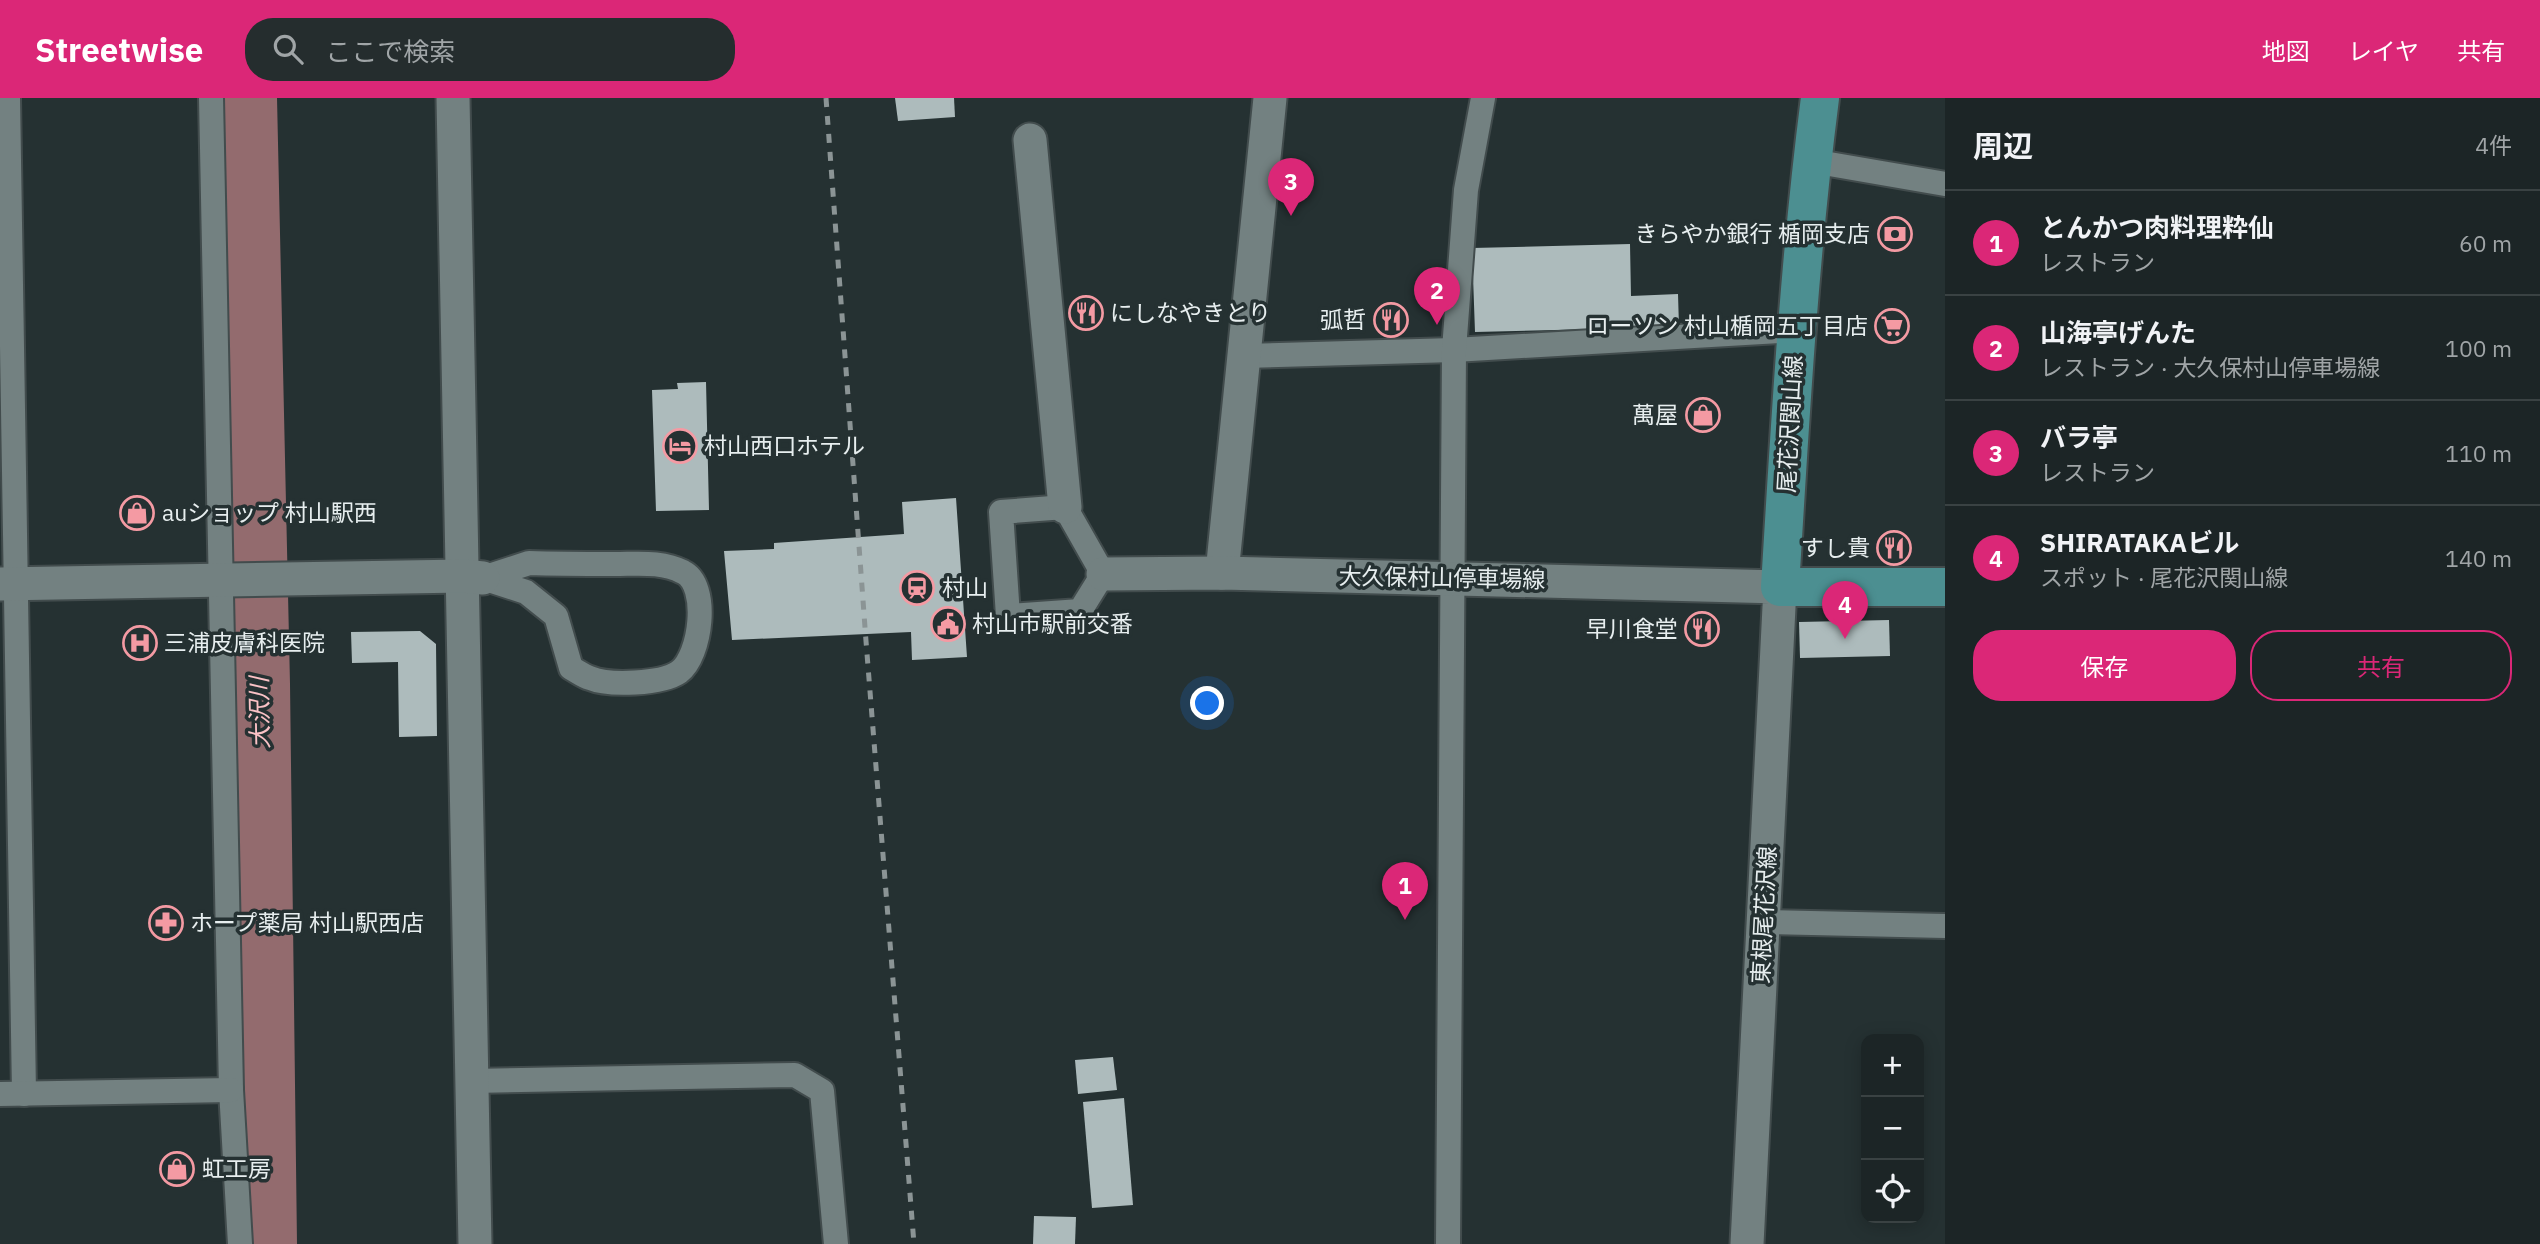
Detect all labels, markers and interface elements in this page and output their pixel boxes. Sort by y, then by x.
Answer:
search box [245,18,735,81]
text: Streetwise [35,28,203,71]
icon: search [269,30,307,68]
text: ここで検索 [325,34,455,68]
text: 地図 [2262,35,2310,67]
text: レイヤ [2348,35,2419,67]
text: 共有 [2457,35,2505,67]
text: 周辺 [1973,126,2033,165]
text: 4件 [2475,130,2512,160]
pin: 3 [1268,158,1314,216]
text: とんかつ肉料理粋仙 [2040,210,2274,244]
bank icon: きらやか銀行 楯岡支店 [1876,215,1914,253]
place label: きらやか銀行 楯岡支店 [1635,218,1870,248]
text: 1 [1989,228,2003,258]
text: 60 m [2459,228,2512,258]
text: レストラン [2040,247,2155,277]
pin: 2 [1414,267,1460,325]
restaurant icon: にしなやきとり [1067,294,1105,332]
place label: にしなやきとり [1110,297,1271,327]
restaurant icon: 弧哲 [1372,301,1410,339]
place label: 弧哲 [1320,304,1366,334]
supermarket icon: ローソン 村山楯岡五丁目店 [1873,307,1911,345]
place label: ローソン 村山楯岡五丁目店 [1587,310,1868,340]
text: 山海亭げんた [2040,315,2196,349]
text: 2 [1989,333,2003,363]
text: 100 m [2445,333,2512,363]
text: レストラン · 大久保村山停車場線 [2040,352,2380,382]
street label: 尾花沢関山線 [1770,354,1808,494]
shop icon: 萬屋 [1684,396,1722,434]
place label: 萬屋 [1632,399,1678,429]
text: バラ亭 [2040,420,2118,454]
hotel icon: 村山西口ホテル [661,427,699,465]
place label: 村山西口ホテル [704,430,865,460]
text: 3 [1989,438,2003,468]
text: 110 m [2445,438,2512,468]
text: レストラン [2040,457,2155,487]
shop icon: auショップ 村山駅西 [118,494,156,532]
place label: auショップ 村山駅西 [162,497,377,527]
text: SHIRATAKAビル [2040,525,2239,559]
restaurant icon: すし貴 [1875,529,1913,567]
place label: すし貴 [1801,532,1870,562]
text: 4 [1989,543,2003,573]
text: 140 m [2445,543,2512,573]
street label: 大久保村山停車場線 [1338,560,1546,594]
text: スポット · 尾花沢関山線 [2040,562,2288,592]
station icon: 村山 [898,569,936,607]
place label: 村山 [942,572,988,602]
pin: 4 [1822,581,1868,639]
public building icon: 村山市駅前交番 [929,605,967,643]
place label: 村山市駅前交番 [972,608,1133,638]
restaurant icon: 早川食堂 [1683,610,1721,648]
place label: 早川食堂 [1586,613,1678,643]
hospital icon: 三浦皮膚科医院 [121,624,159,662]
place label: 三浦皮膚科医院 [164,627,325,657]
button: 保存 [1973,630,2236,701]
button: 共有 [2250,630,2512,701]
water label: 大沢川 [242,674,276,749]
your location [1190,686,1224,720]
street label: 東根尾花沢線 [1744,845,1782,985]
pin: 1 [1382,862,1428,920]
pharmacy icon: ホープ薬局 村山駅西店 [147,904,185,942]
place label: ホープ薬局 村山駅西店 [190,907,424,937]
map controls [1861,1034,1924,1223]
button: + [1861,1034,1924,1097]
button: − [1861,1097,1924,1160]
shop icon: 虹工房 [158,1150,196,1188]
place label: 虹工房 [202,1153,271,1183]
button: locate [1861,1160,1924,1223]

